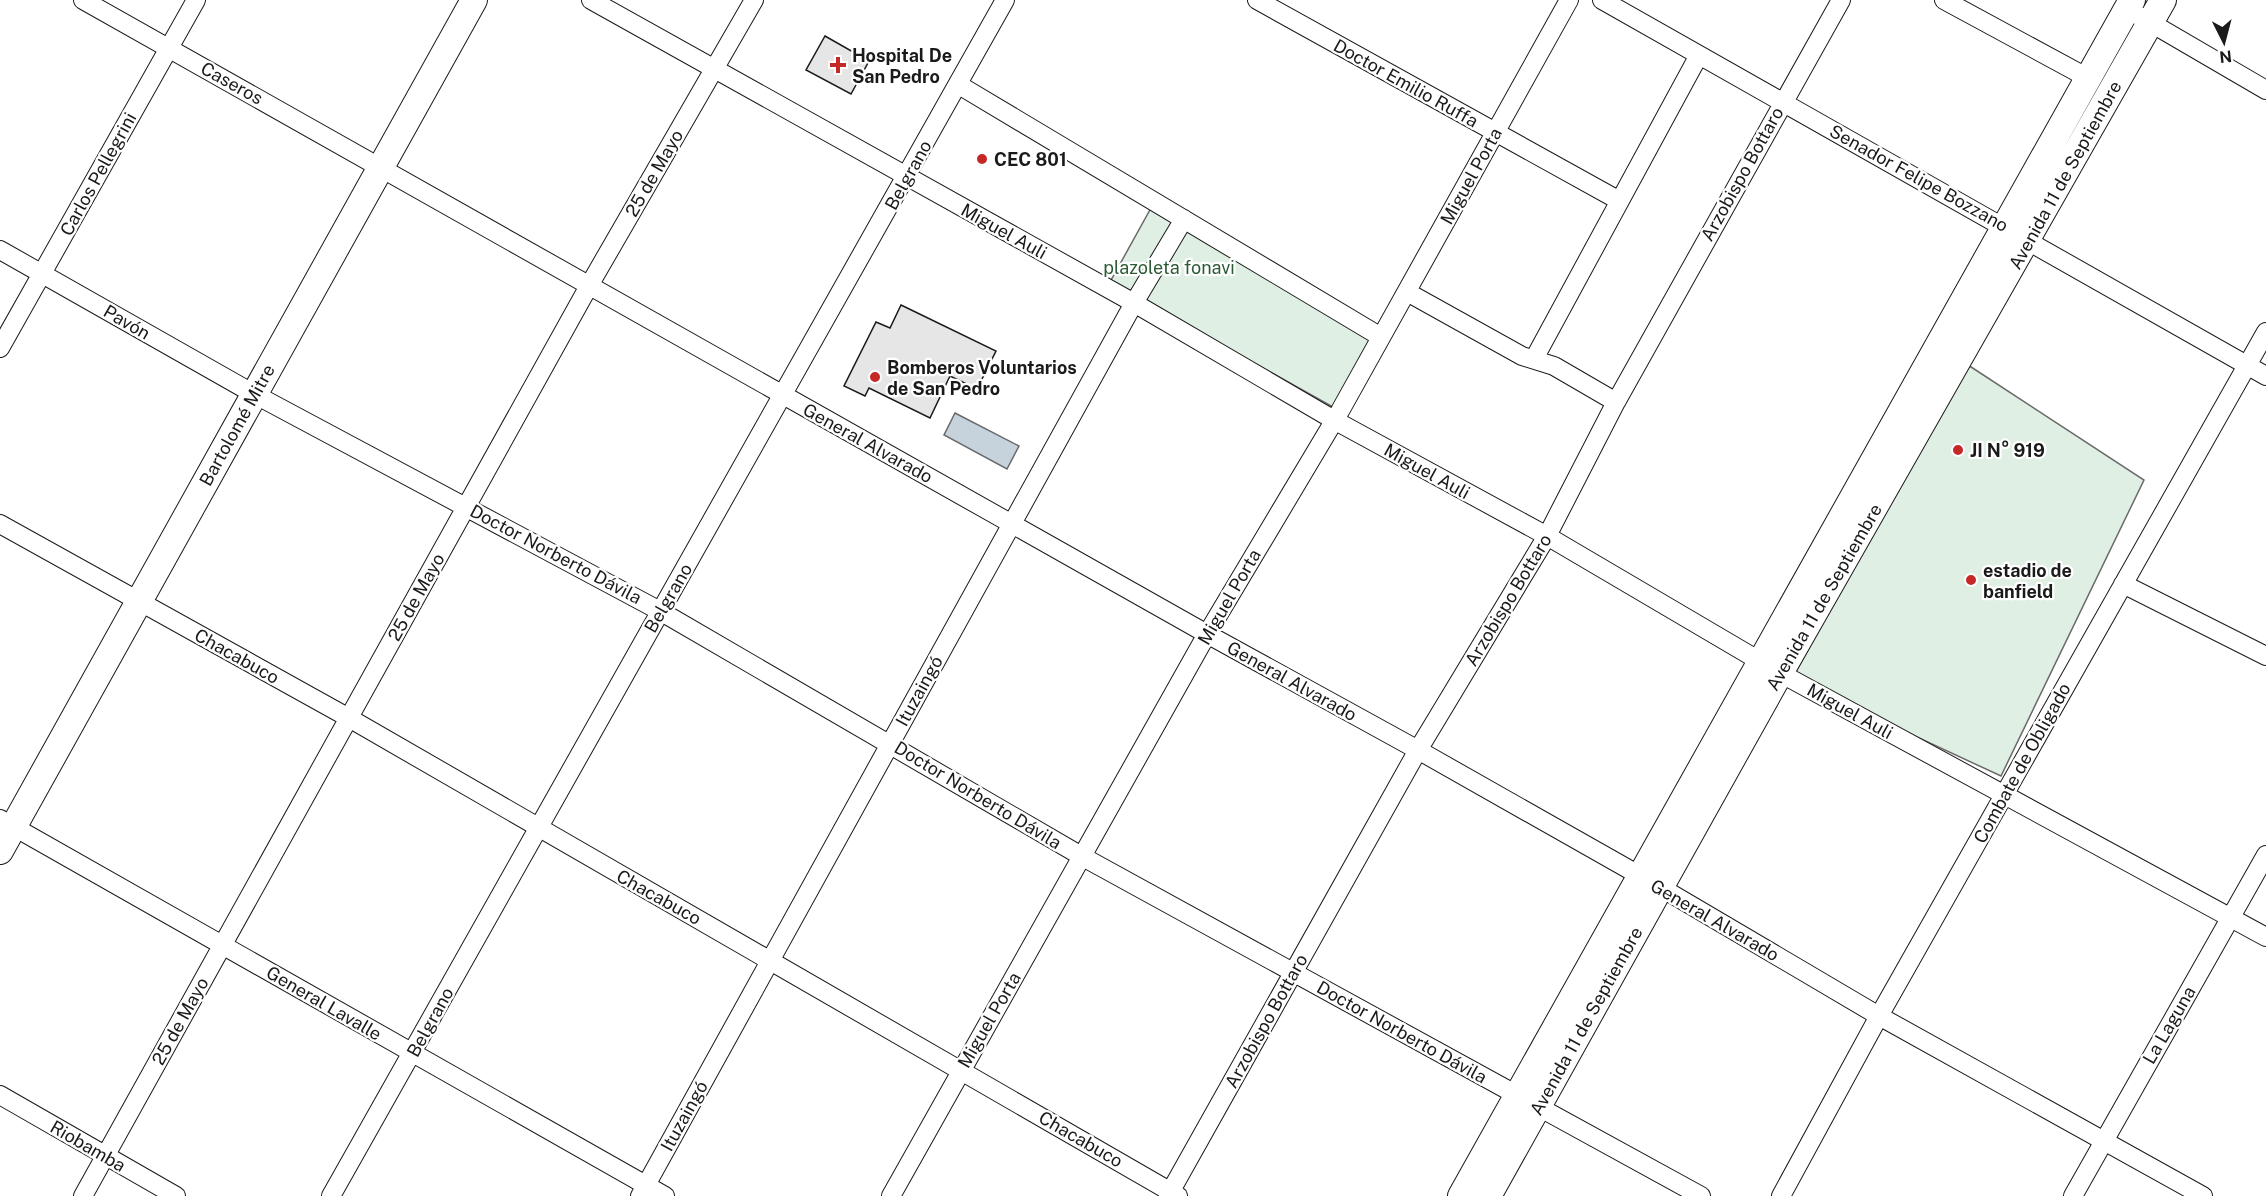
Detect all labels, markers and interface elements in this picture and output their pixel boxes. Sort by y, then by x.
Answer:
north arrow [2194,12,2254,72]
street label: Doctor Emilio Ruffa [1330,35,1482,131]
place label: Hospital De San Pedro [852,45,952,87]
text: N [2218,46,2233,67]
marker: Hospital De San Pedro [829,56,847,74]
street label: Caseros [197,57,267,109]
street label: Avenida 11 de Septiembre [2004,77,2126,273]
street label: Arzobispo Bottaro [1696,103,1788,245]
street label: Carlos Pellegrini [56,109,140,239]
street label: Senador Felipe Bozzano [1826,120,2012,236]
street label: Miguel Porta [1436,124,1506,228]
street label: 25 de Mayo [621,126,687,220]
street label: Belgrano [880,136,936,214]
place label: CEC 801 [994,149,1067,170]
marker: CEC 801 [975,152,989,166]
street label: Miguel Auli [957,199,1051,263]
park label: plazoleta fonavi [1103,257,1235,278]
street label: Pavón [100,300,154,344]
place label: Bomberos Voluntarios de San Pedro [887,357,1077,399]
street label: Bartolomé Mitre [195,361,279,489]
marker: Bomberos Voluntarios de San Pedro [868,370,882,384]
street label: General Alvarado [800,399,936,487]
street label: Miguel Auli [1380,439,1474,503]
place label: JI N° 919 [1970,440,2045,461]
marker: JI N° 919 [1951,443,1965,457]
street label: Doctor Norberto Dávila [467,500,645,608]
street label: Avenida 11 de Septiembre [1762,500,1886,694]
street label: Arzobispo Bottaro [1460,530,1556,670]
street label: Miguel Porta [1193,545,1265,649]
street label: 25 de Mayo [383,550,449,644]
street label: Belgrano [640,560,696,636]
place label: estadio de banfield [1983,560,2072,602]
marker: estadio de banfield [1964,573,1978,587]
street label: Chacabuco [191,624,283,688]
street label: General Alvarado [1224,637,1360,725]
street label: Ituzaingó [891,652,947,730]
street label: Miguel Auli [1803,679,1897,743]
street label: Combate de Obligado [1969,679,2075,847]
street label: Doctor Norberto Dávila [891,737,1065,853]
street label: Chacabuco [613,865,705,929]
street label: General Alvarado [1647,875,1783,965]
street label: Avenida 11 de Septiembre [1525,923,1647,1119]
street label: Arzobispo Bottaro [1220,950,1312,1092]
street label: General Lavalle [263,962,385,1044]
street label: Miguel Porta [953,968,1025,1072]
street label: 25 de Mayo [147,974,213,1068]
street label: Doctor Norberto Dávila [1313,977,1491,1087]
street label: La Laguna [2138,982,2200,1068]
street label: Belgrano [402,983,458,1061]
street label: Ituzaingó [656,1077,712,1155]
street label: Chacabuco [1035,1107,1127,1171]
street label: Riobamba [47,1116,129,1176]

